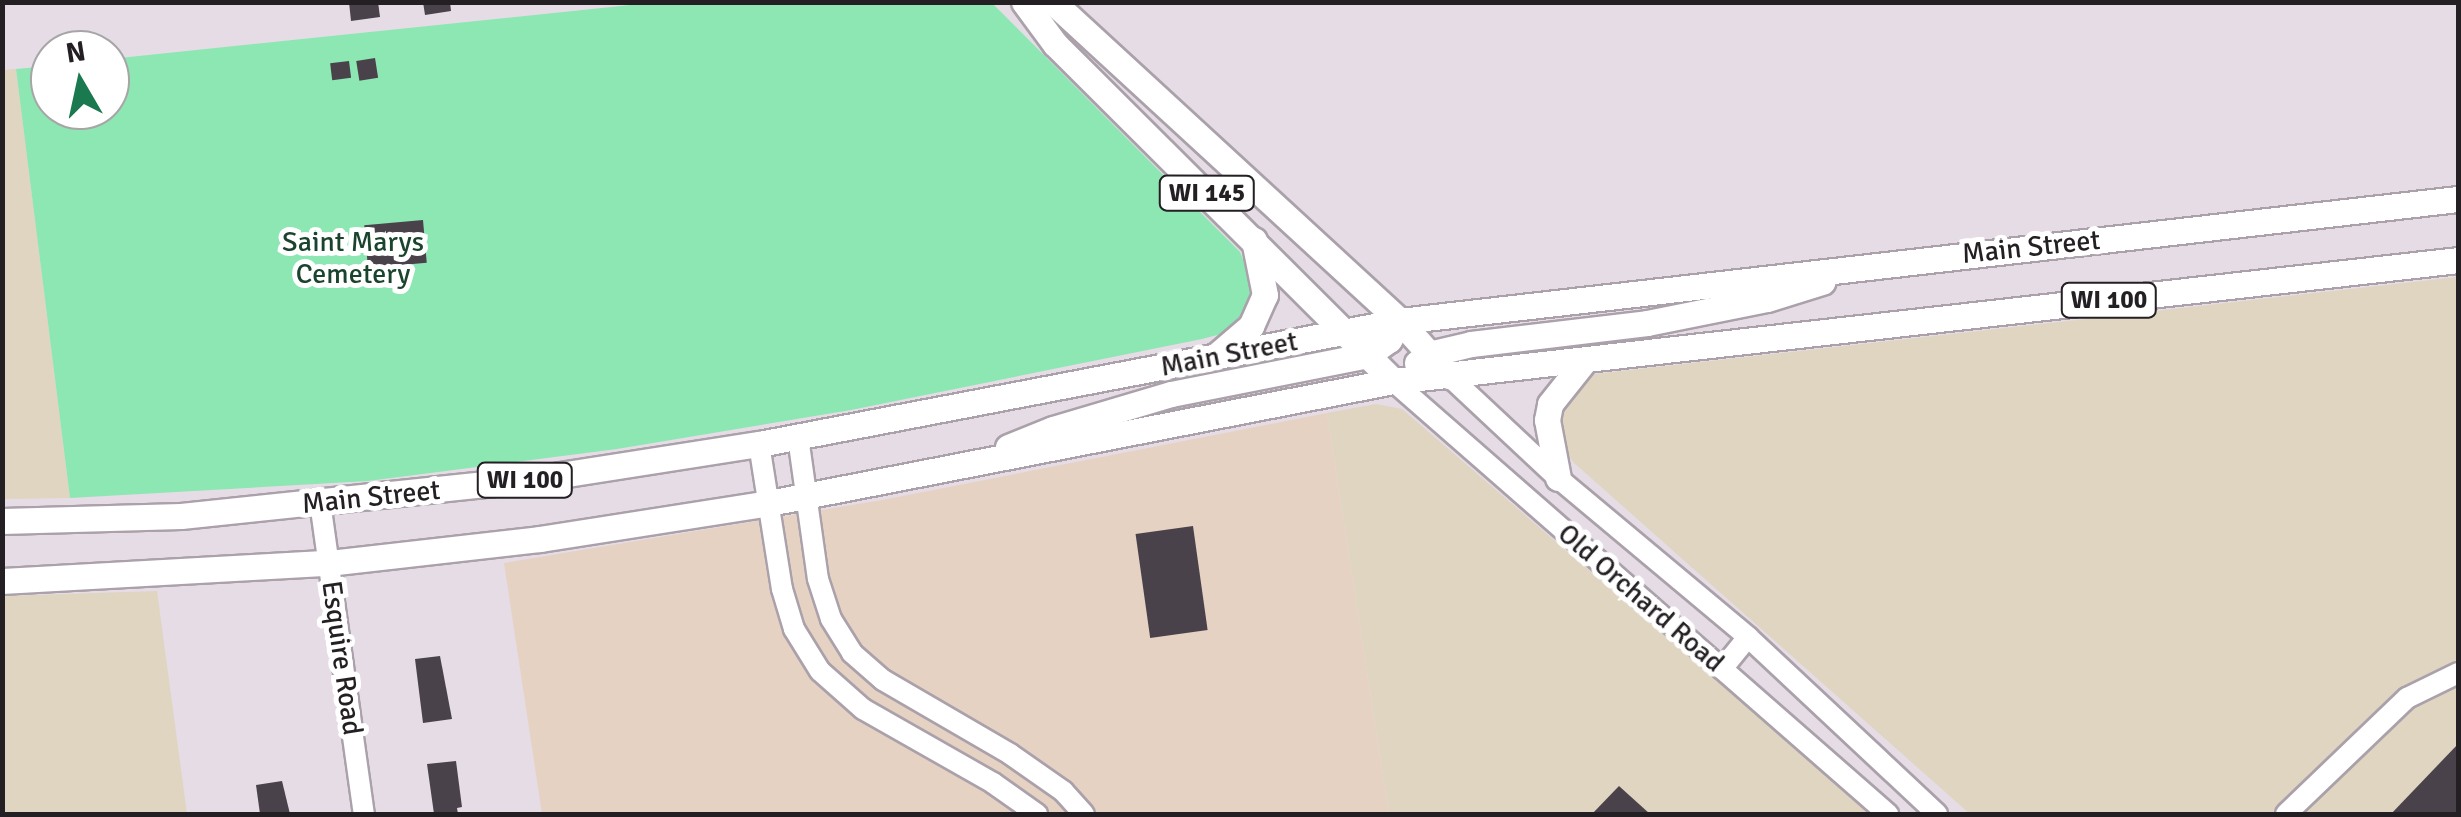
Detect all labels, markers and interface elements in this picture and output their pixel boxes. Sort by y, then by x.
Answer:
north arrow [30,30,130,130]
text: N [63,34,88,71]
road number: WI 145 [1157,173,1257,213]
street label: Main Street [1960,223,2102,271]
park label: Saint Marys Cemetery [282,225,424,291]
road number: WI 100 [2059,280,2159,320]
street label: Main Street [1158,324,1300,384]
road number: WI 100 [475,460,575,500]
street label: Main Street [300,473,442,521]
street label: Old Orchard Road [1551,517,1731,679]
street label: Esquire Road [315,579,369,737]

